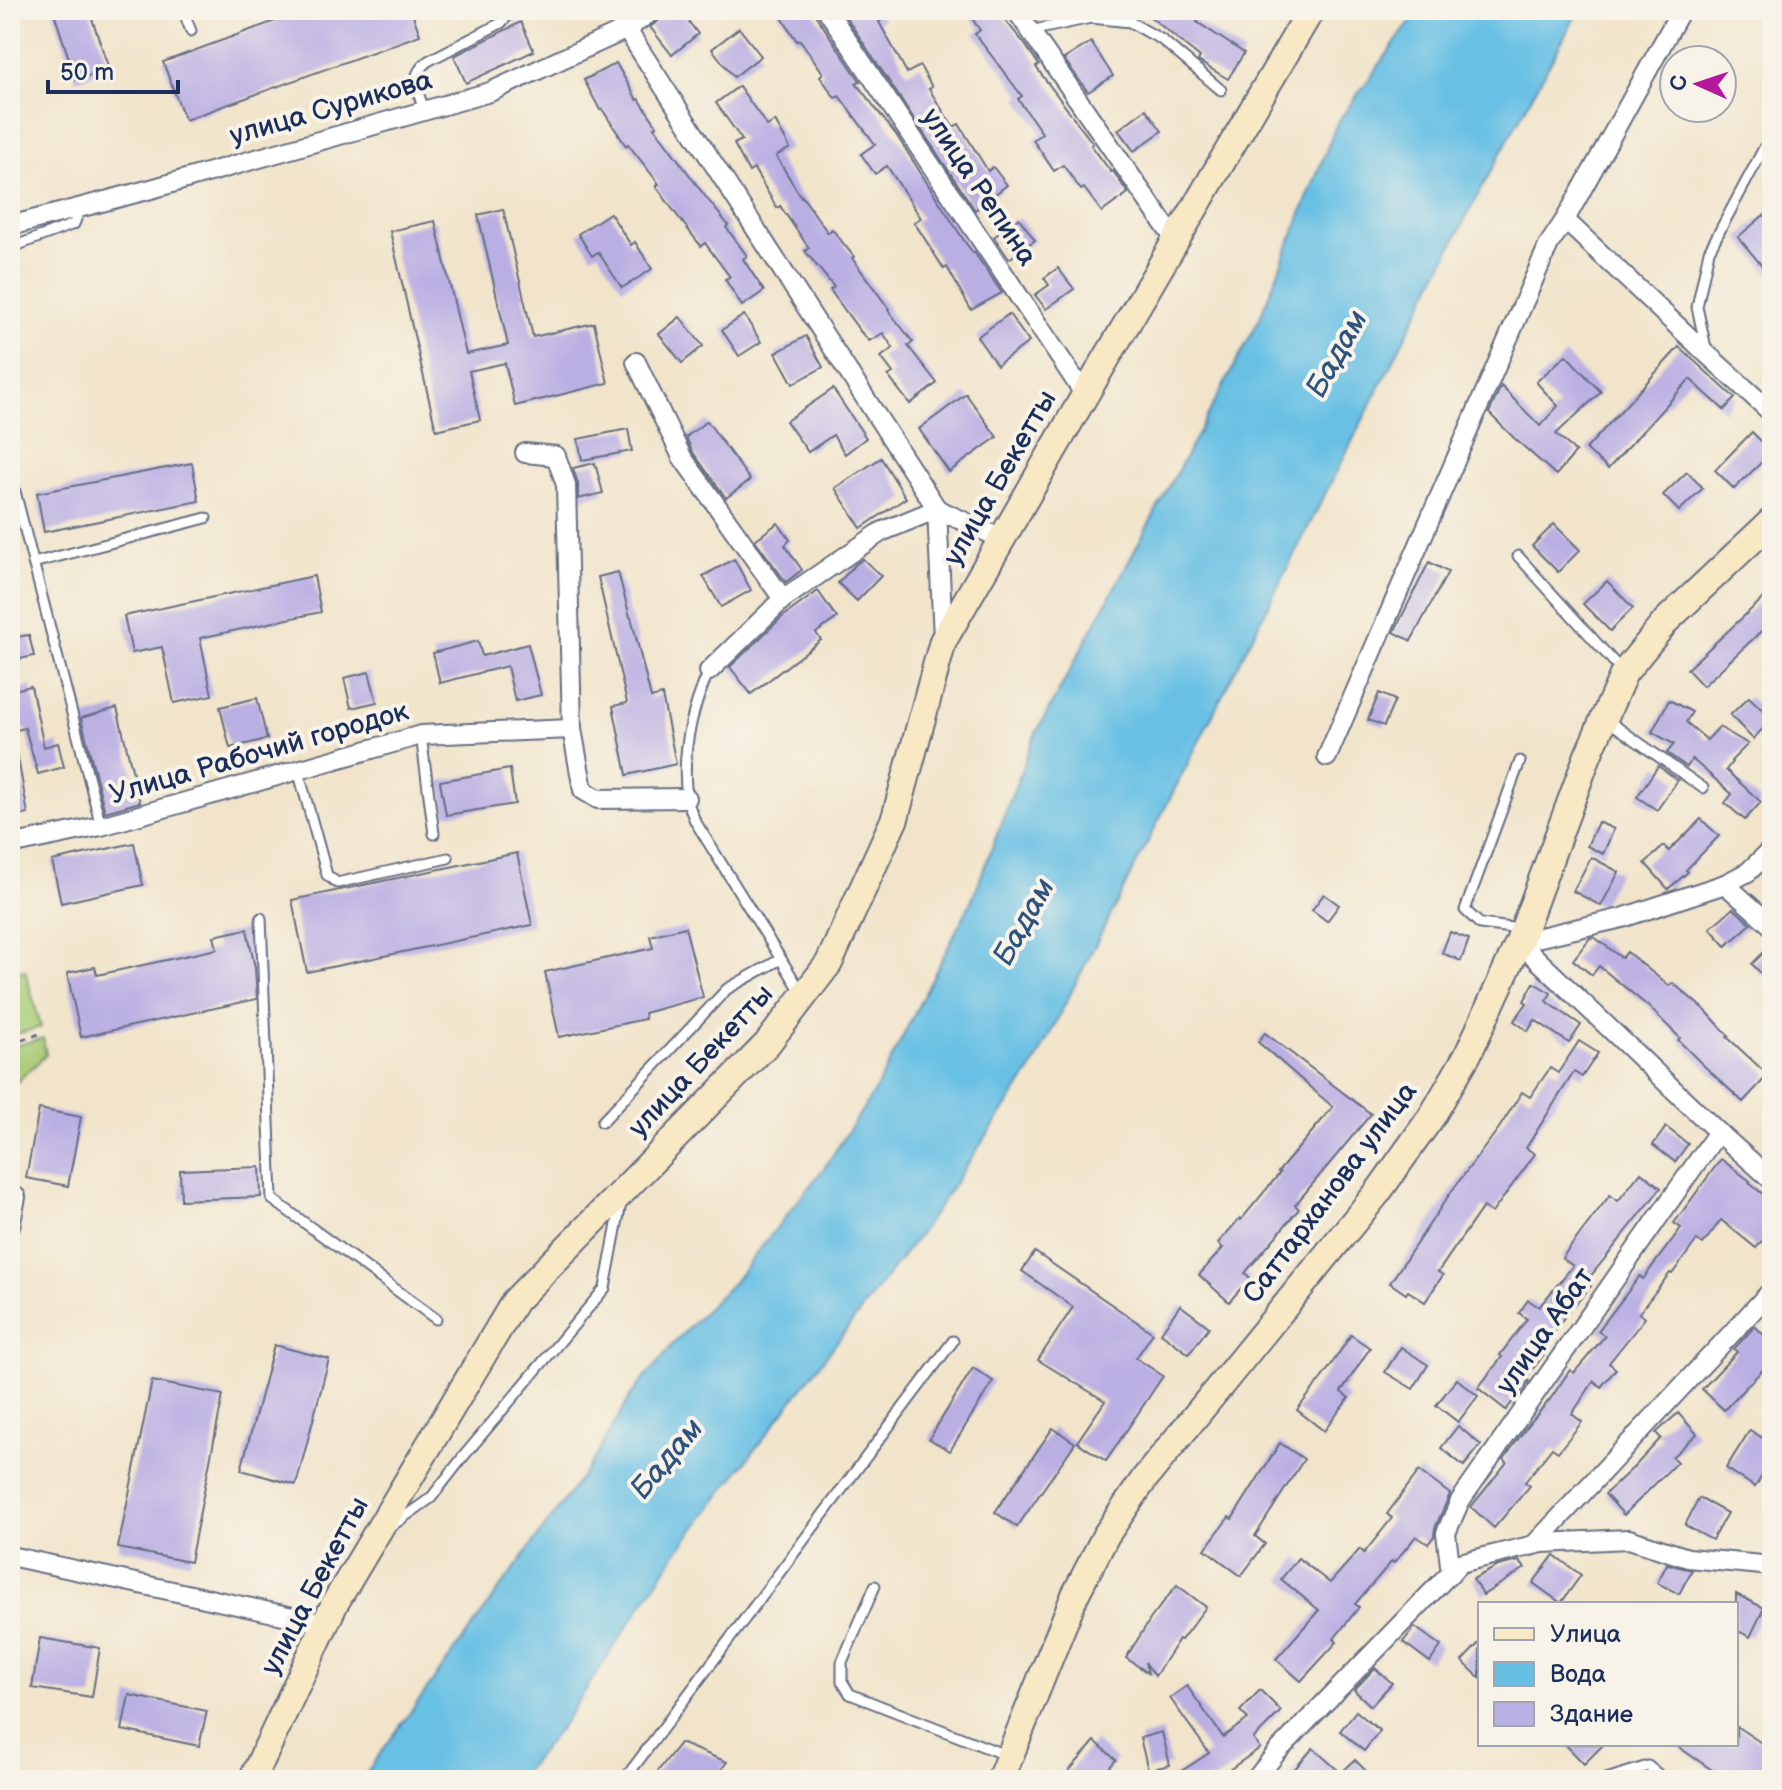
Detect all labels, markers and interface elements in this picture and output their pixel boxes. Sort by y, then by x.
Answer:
scale bar [48,44,178,94]
north arrow [1658,44,1738,124]
text: 50 m [60,58,114,87]
street label: улица Сурикова [226,63,436,153]
text: С [1666,75,1693,91]
street label: улица Репина [914,102,1044,272]
water label: Бадам [1298,304,1376,404]
street label: улица Бекетты [937,385,1063,571]
street label: Улица Рабочий городок [106,694,412,811]
water label: Бадам [985,872,1063,972]
street label: улица Бекетты [622,978,780,1144]
street label: Саттарханова улица [1236,1075,1424,1310]
street label: улица Абат [1489,1261,1601,1401]
water label: Бадам [623,1411,711,1507]
street label: улица Бекетты [254,1491,376,1681]
legend [1478,1602,1738,1746]
text: Улица [1550,1620,1621,1649]
text: Вода [1550,1660,1606,1689]
text: Здание [1550,1700,1633,1729]

